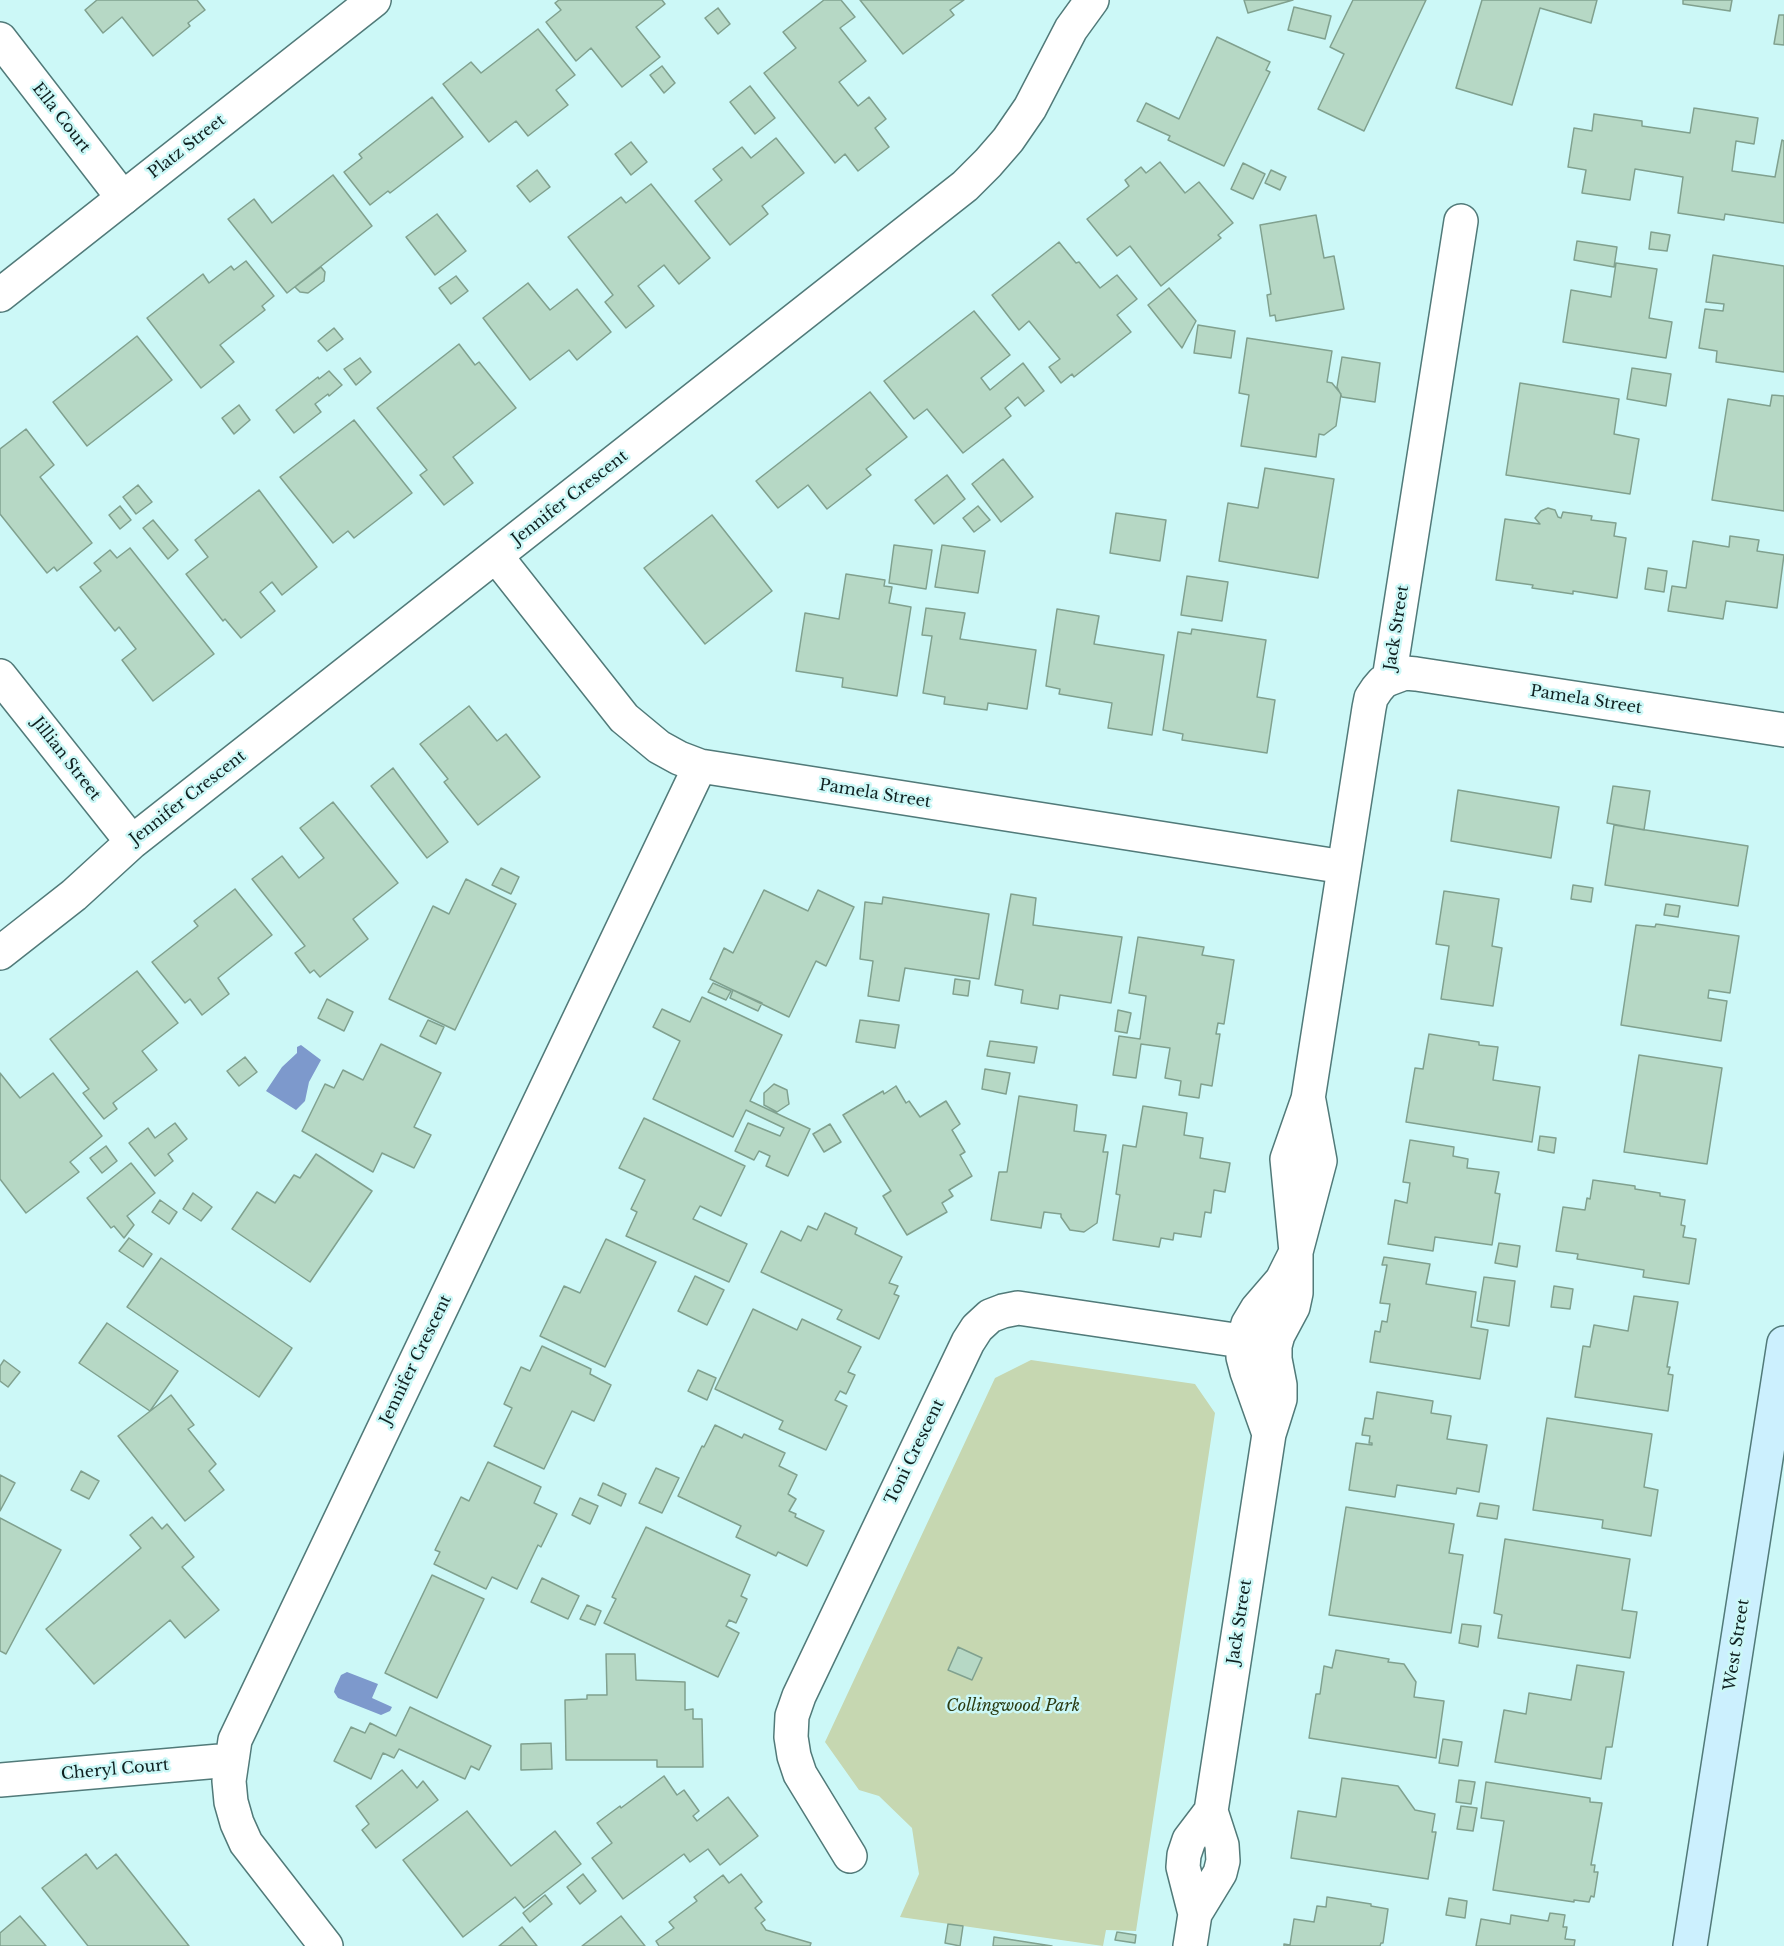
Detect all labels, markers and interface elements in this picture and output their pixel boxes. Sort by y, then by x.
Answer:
street label: Ella Court [28,79,94,157]
street label: Platz Street [145,111,229,183]
street label: Jennifer Crescent [508,447,632,549]
street label: Jack Street [1381,584,1413,672]
street label: Pamela Street [1529,682,1643,718]
street label: Jillian Street [28,714,104,804]
street label: Jennifer Crescent [126,747,250,849]
street label: Pamela Street [818,776,932,812]
street label: Jennifer Crescent [376,1292,456,1428]
street label: Toni Crescent [881,1396,949,1508]
street label: Jack Street [1224,1578,1256,1666]
street label: West Street [1720,1598,1754,1692]
park label: Collingwood Park [946,1696,1080,1716]
street label: Cheryl Court [60,1756,170,1784]

